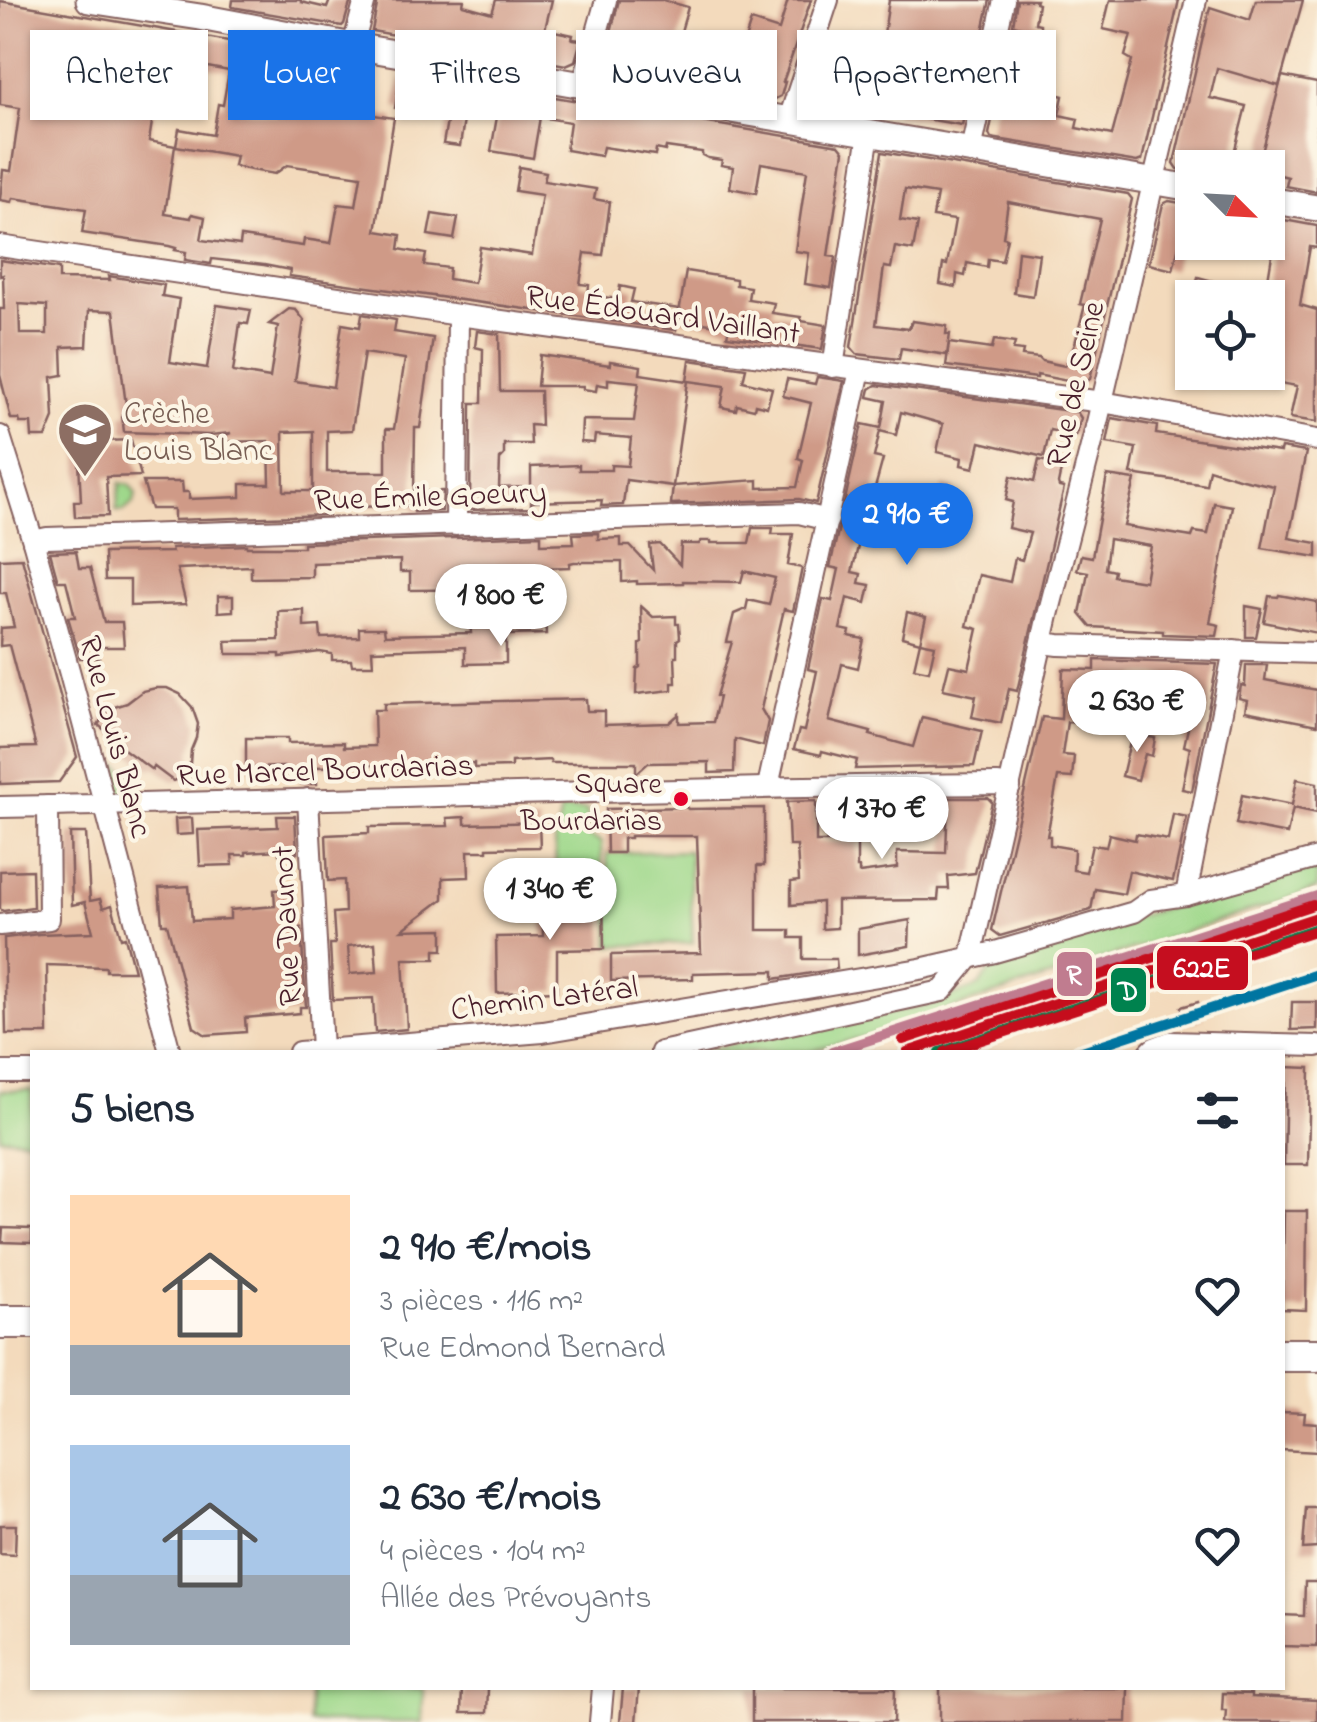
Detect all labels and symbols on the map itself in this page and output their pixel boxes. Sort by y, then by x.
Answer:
north arrow [1175,150,1285,260]
street label: Rue Édouard Vaillant [522,274,803,359]
street label: Rue de Seine [1035,296,1120,473]
place label: Crèche Louis Blanc [124,392,274,476]
school or university icon: Crèche Louis Blanc [55,400,115,479]
street label: Rue Émile Goeury [313,471,547,526]
pin: 2 910 € [815,483,999,568]
pin: 1 800 € [409,564,593,649]
street label: Rue Louis Blanc [64,631,163,844]
pin: 2 630 € [1045,670,1229,755]
street label: Rue Marcel Bourdarias [176,744,475,801]
place label: Square Bourdarias [520,764,663,845]
pin: 1 370 € [790,777,974,862]
marker: Square Bourdarias [671,789,691,809]
street label: Rue Daunot [261,844,316,1007]
pin: 1 340 € [458,858,642,943]
line badge: 622E [1155,944,1250,992]
line badge: R [1055,950,1094,998]
text: 622E [1173,950,1231,991]
text: R [1066,957,1082,998]
street label: Chemin Latéral [448,966,641,1035]
line badge: D [1109,966,1148,1014]
text: D [1116,973,1138,1014]

